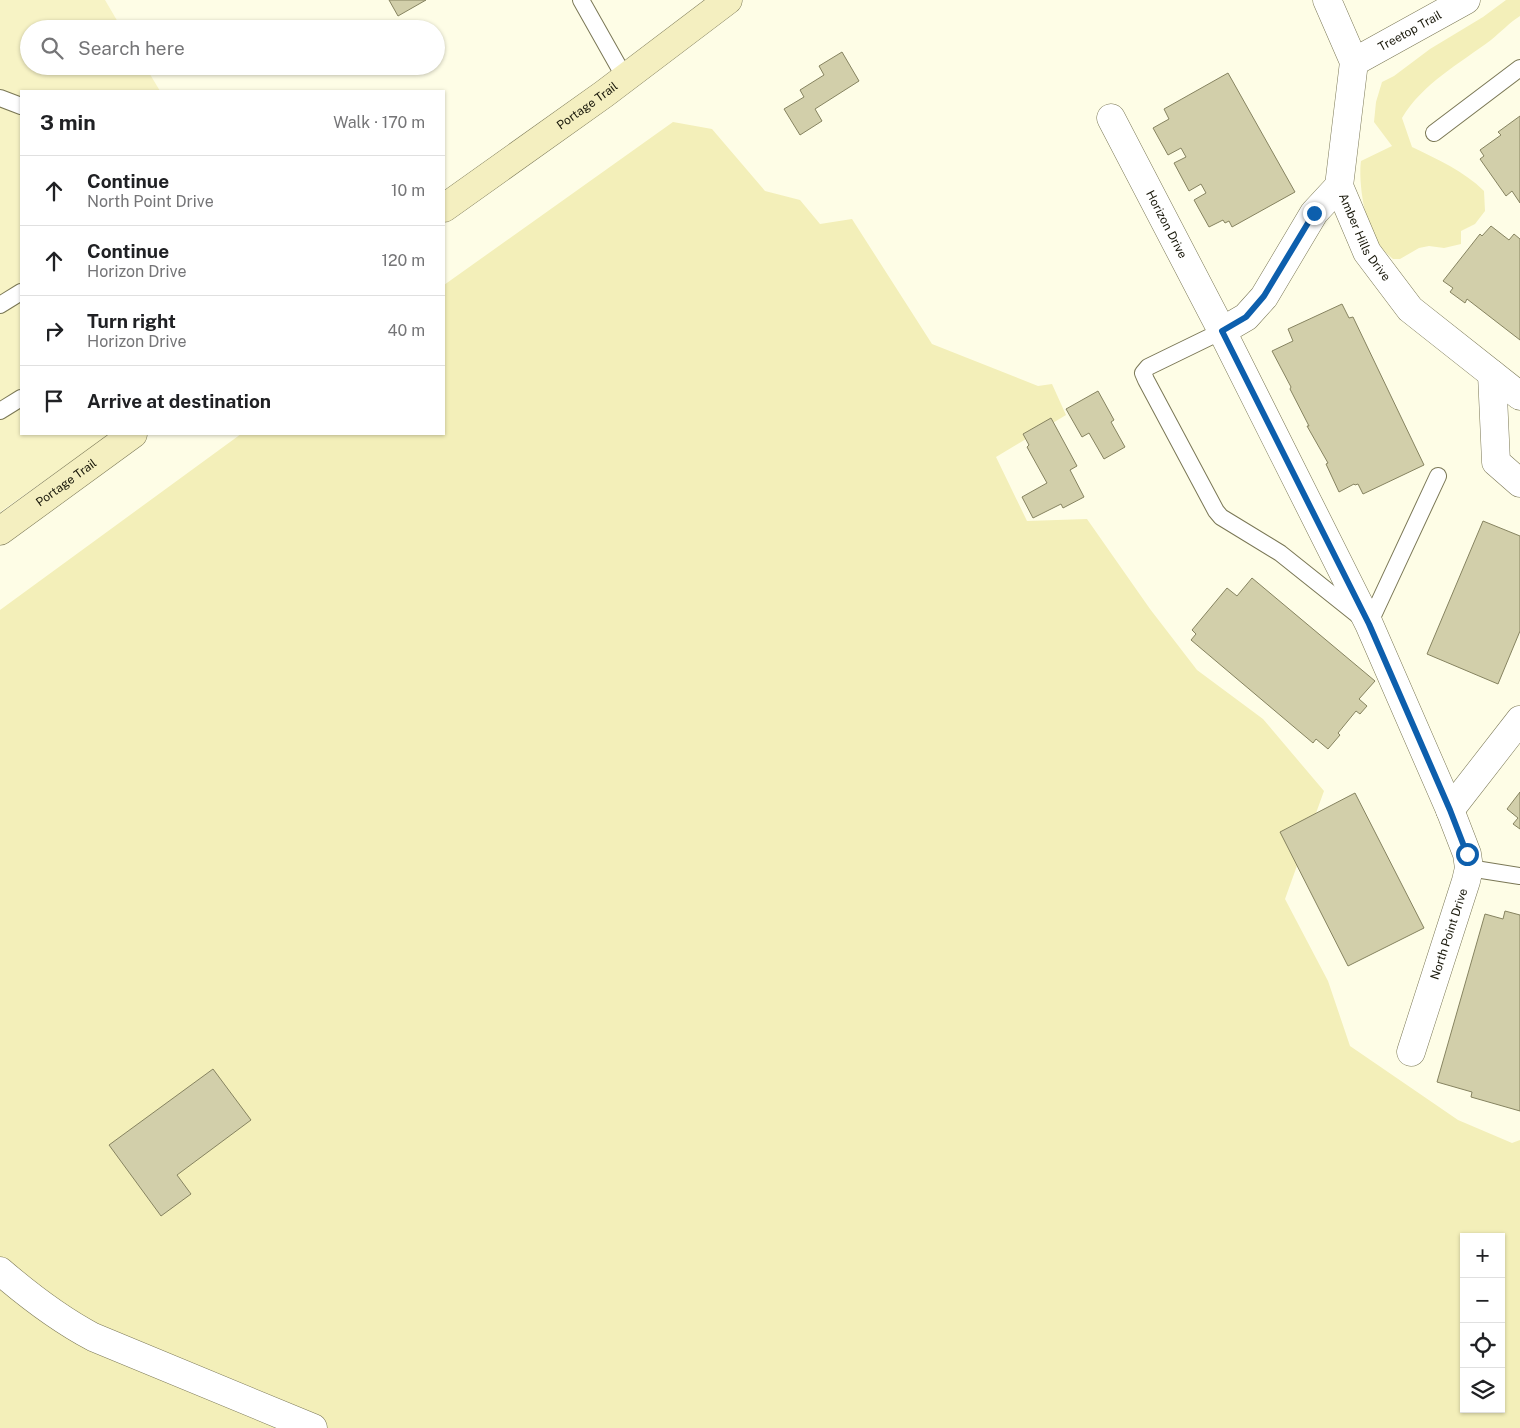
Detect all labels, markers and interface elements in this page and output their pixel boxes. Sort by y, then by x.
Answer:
street label: Treetop Trail [1376,8,1445,54]
search box [20,20,445,75]
icon: search [38,34,66,62]
text: Search here [78,37,185,59]
street label: Portage Trail [554,79,621,132]
text: 3 min [40,110,96,135]
text: Walk · 170 m [333,113,425,132]
text: Continue [87,170,169,192]
icon: ahead [40,177,68,205]
text: 10 m [391,181,425,200]
street label: Horizon Drive [1143,188,1190,261]
street label: Amber Hills Drive [1336,191,1393,284]
text: North Point Drive [87,192,214,211]
route end [1303,202,1326,225]
text: Continue [87,240,169,262]
icon: ahead [40,247,68,275]
text: 120 m [381,251,425,270]
text: Horizon Drive [87,262,187,281]
text: Turn right [87,310,176,332]
icon: right [40,317,68,345]
text: 40 m [387,321,425,340]
text: Horizon Drive [87,332,187,351]
icon: arrive [40,387,68,415]
text: Arrive at destination [87,390,271,412]
street label: Portage Trail [33,456,100,509]
route start [1456,843,1479,866]
street label: North Point Drive [1428,886,1470,981]
map controls [1460,1233,1505,1413]
button: + [1460,1233,1505,1278]
button: − [1460,1278,1505,1323]
button: locate [1460,1323,1505,1368]
button: layers [1460,1368,1505,1413]

